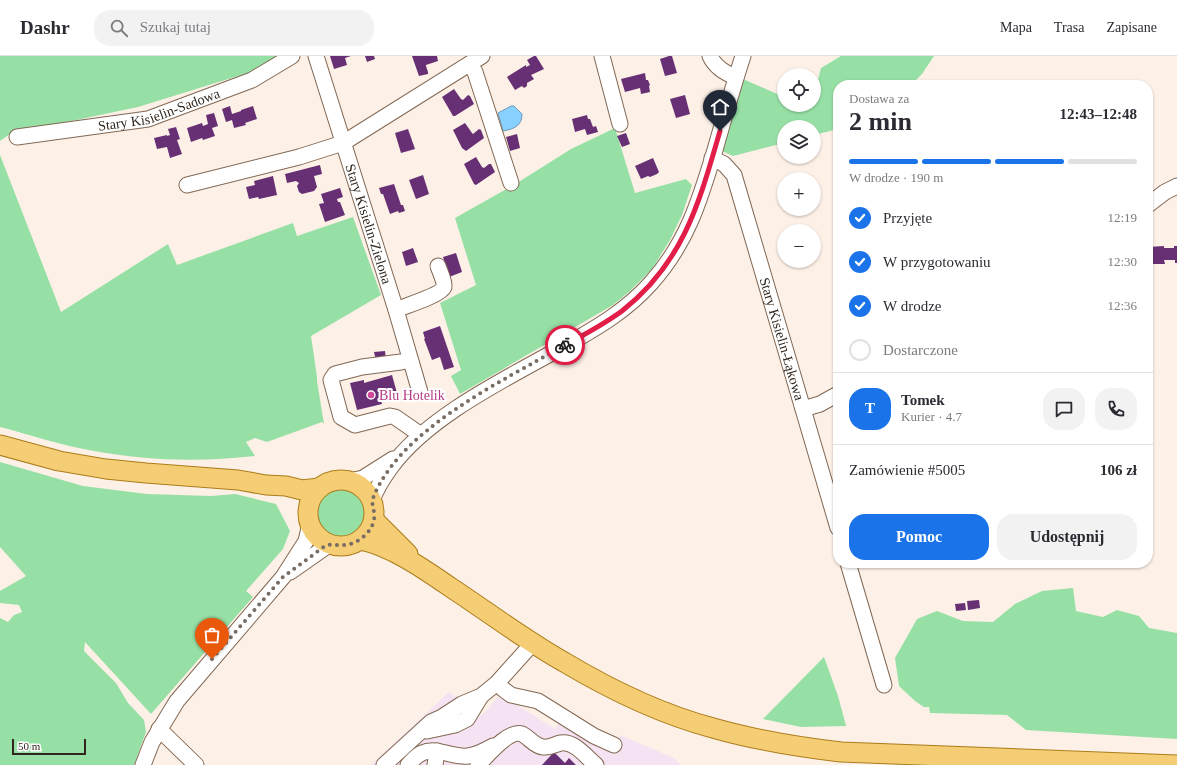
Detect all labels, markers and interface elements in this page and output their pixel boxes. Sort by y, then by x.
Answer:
search box [94,10,374,46]
text: Dashr [20,17,70,38]
icon: search [108,17,130,39]
text: Szukaj tutaj [140,19,211,35]
text: Mapa [1000,20,1032,35]
text: Trasa [1054,20,1084,35]
text: Zapisane [1106,20,1157,35]
map controls [777,68,821,268]
button: locate [777,68,821,112]
street label: Stary Kisielin-Sadowa [97,85,223,134]
pin [703,90,737,131]
text: Dostawa za [849,91,909,106]
icon: home [709,96,731,118]
text: 12:43–12:48 [1060,106,1137,122]
text: 2 min [849,107,912,136]
button: layers [777,120,821,164]
street label: Stary Kisielin-Zielona [342,162,395,287]
text: W drodze · 190 m [849,170,943,185]
button: + [777,172,821,216]
icon: check [849,207,871,229]
text: Przyjęte [883,210,932,226]
text: 12:19 [1107,210,1137,225]
button: − [777,224,821,268]
icon: check [849,251,871,273]
text: W przygotowaniu [883,254,991,270]
text: 12:30 [1107,254,1137,269]
street label: Stary Kisielin-Łąkowa [757,276,807,403]
icon: check [849,295,871,317]
text: W drodze [883,298,941,314]
text: 12:36 [1107,298,1137,313]
courier [545,325,585,365]
icon: bike [554,334,576,356]
text: Dostarczone [883,342,958,358]
place label: Blu Hotelik [379,388,445,403]
button: chat [1043,388,1085,430]
button: phone [1095,388,1137,430]
marker: Blu Hotelik [366,390,376,400]
text: Tomek [901,392,945,408]
text: T [865,400,875,416]
text: Kurier · 4.7 [901,409,962,424]
text: Zamówienie #5005 [849,462,965,478]
text: 106 zł [1100,462,1137,478]
button: Pomoc [849,514,989,560]
button: Udostępnij [997,514,1137,560]
pin [195,618,229,659]
icon: bag [201,624,223,646]
scale bar [12,737,86,756]
text: 50 m [18,740,40,752]

